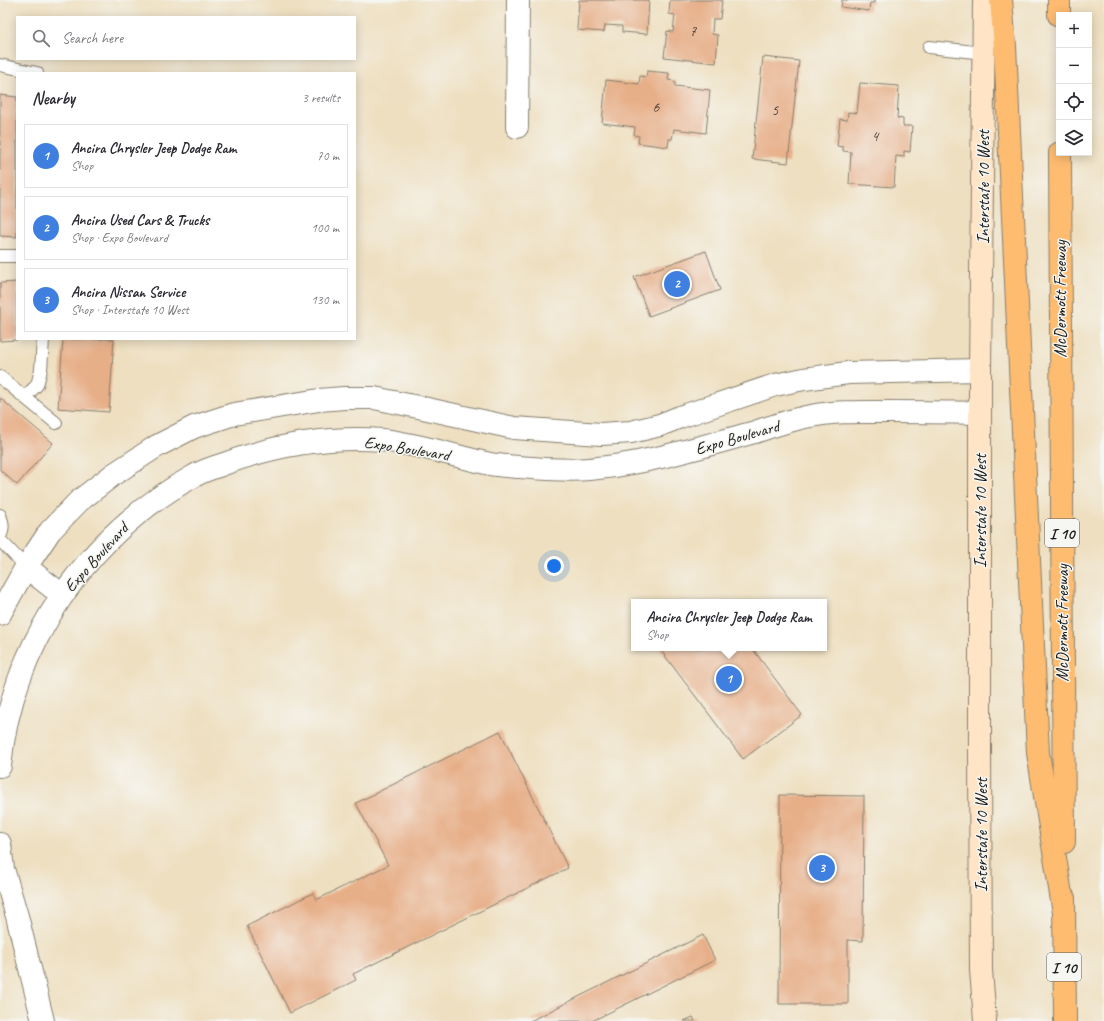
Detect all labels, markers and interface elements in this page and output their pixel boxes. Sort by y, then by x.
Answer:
map controls [1056,12,1092,156]
button: + [1056,12,1092,48]
search box [16,16,356,60]
house number: 7 [690,22,698,41]
icon: search [30,27,52,49]
text: Search here [62,29,123,48]
button: − [1056,48,1092,84]
button: locate [1056,84,1092,120]
text: Nearby [32,88,75,109]
text: 3 results [302,90,340,106]
house number: 6 [653,98,661,117]
house number: 5 [772,101,780,120]
button: layers [1056,120,1092,156]
house number: 4 [872,127,880,146]
street label: Interstate 10 West [973,128,994,244]
text: Ancira Chrysler Jeep Dodge Ram [71,139,236,158]
text: 1 [43,148,49,164]
text: 70 m [317,148,339,164]
text: Shop [71,158,93,174]
text: Ancira Used Cars & Trucks [71,211,209,230]
text: 2 [43,220,49,236]
text: 100 m [311,220,339,236]
text: Shop · Expo Boulevard [71,230,168,246]
street label: McDermott Freeway [1050,239,1071,357]
pin: 2 [664,269,690,299]
text: Ancira Nissan Service [71,283,185,302]
text: 3 [43,292,49,308]
text: 130 m [311,292,339,308]
text: Shop · Interstate 10 West [71,302,189,318]
street label: Expo Boulevard [693,415,784,459]
street label: Expo Boulevard [363,431,453,466]
street label: Interstate 10 West [970,452,991,568]
street label: Expo Boulevard [60,517,135,596]
road number: I 10 [1045,519,1079,547]
your location [544,556,564,576]
street label: McDermott Freeway [1052,563,1073,681]
popup [631,599,827,651]
text: Ancira Chrysler Jeep Dodge Ram [646,608,812,627]
text: Shop [646,627,669,643]
pin: 1 [716,664,742,694]
street label: Interstate 10 West [971,776,992,892]
pin: 3 [809,853,835,883]
road number: I 10 [1047,953,1081,981]

